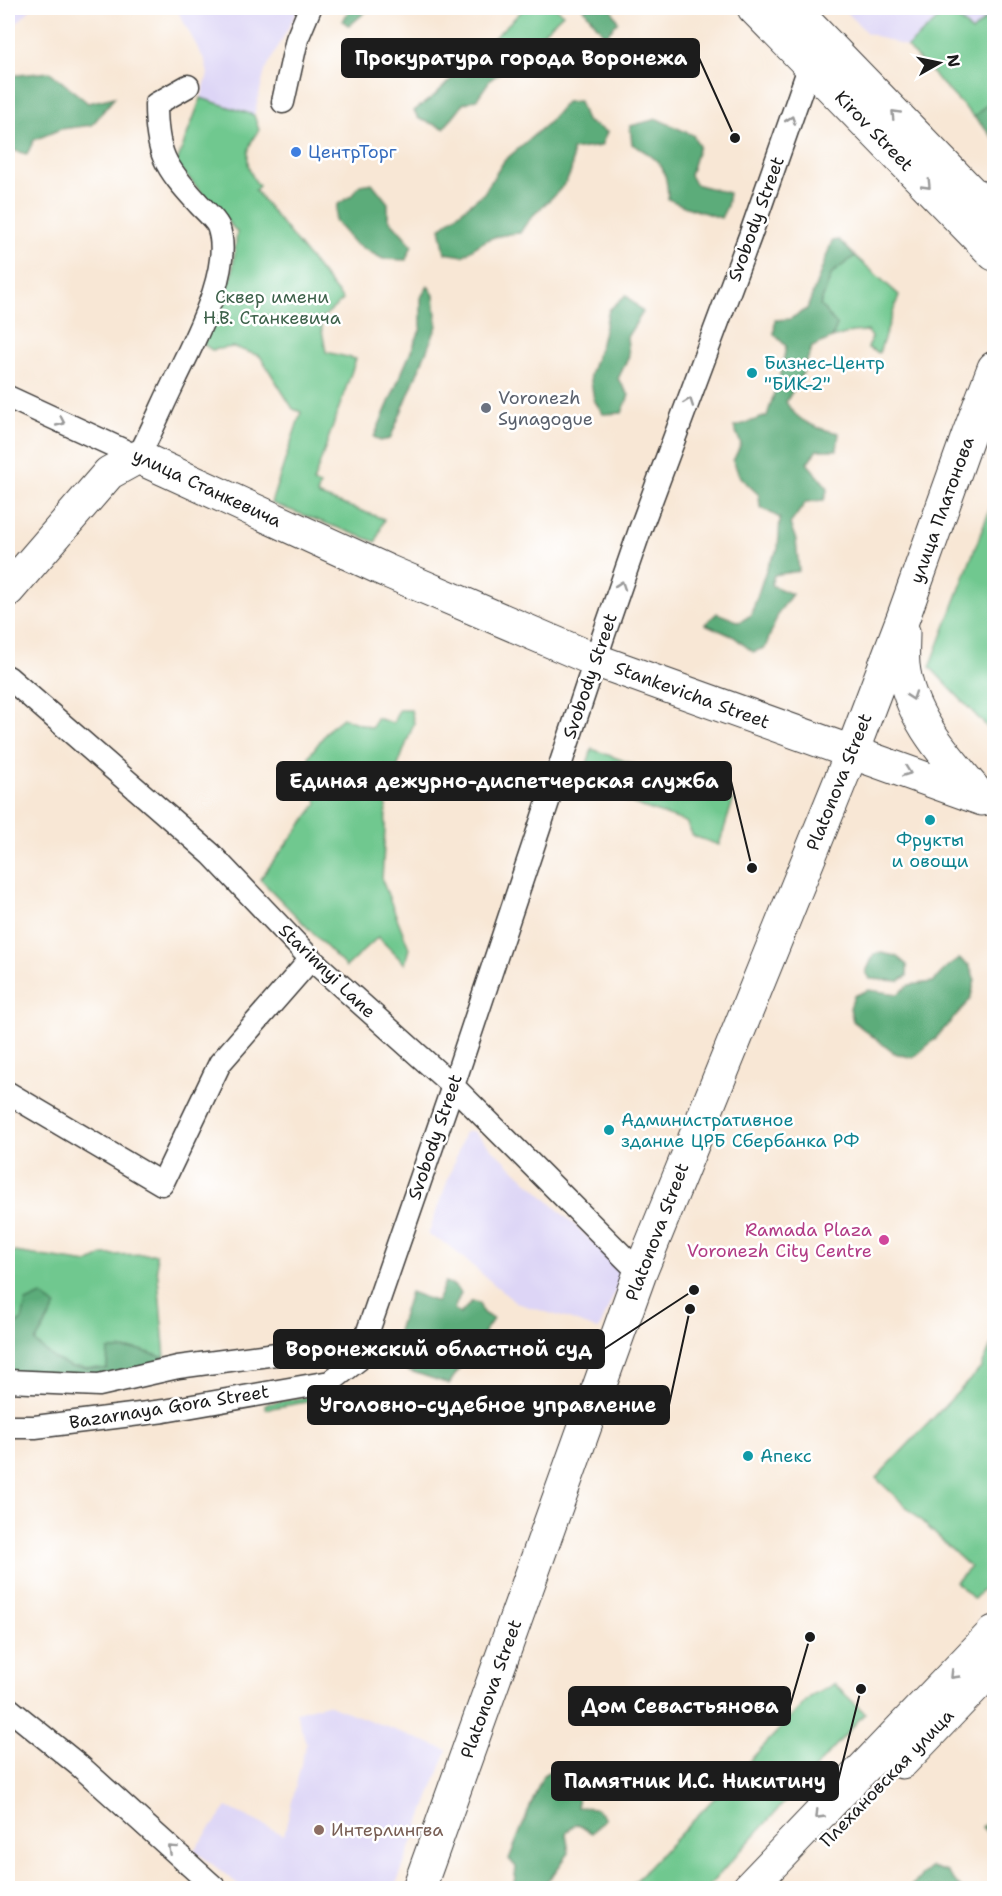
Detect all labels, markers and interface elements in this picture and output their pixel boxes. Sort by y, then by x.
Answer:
north arrow [909,33,969,93]
callout: Прокуратура города Воронежа [342,39,699,77]
text: Прокуратура города Воронежа [355,45,688,71]
text: N [942,53,965,69]
street label: Kirov Street [829,85,919,177]
one-way arrow [891,110,902,121]
one-way arrow [783,115,796,126]
place label: ЦентрТорг [308,140,397,164]
marker: ЦентрТорг [289,145,303,159]
street label: Svobody Street [722,153,790,285]
one-way arrow [919,177,930,188]
park label: Сквер имени Н.В. Станкевича [203,285,341,330]
place label: Бизнес-Центр "БИК-2" [764,351,885,396]
marker: Бизнес-Центр "БИК-2" [745,366,759,380]
place label: Voronezh Synagogue [498,386,593,431]
one-way arrow [682,397,694,408]
marker: Voronezh Synagogue [479,401,493,415]
one-way arrow [54,414,65,426]
street label: улица Платонова [904,433,980,587]
street label: улица Станкевича [129,443,285,533]
one-way arrow [614,580,627,591]
street label: Svobody Street [557,610,623,742]
street label: Stankevicha Street [611,656,773,734]
one-way arrow [904,690,917,701]
street label: Platonova Street [801,710,878,854]
callout: Единая дежурно-диспетчерская служба [277,762,731,800]
one-way arrow [901,764,912,777]
text: Единая дежурно-диспетчерская служба [289,768,719,794]
marker: Фрукты и овощи [923,813,937,827]
place label: Фрукты и овощи [891,828,969,873]
street label: Starinnyi Lane [273,919,381,1023]
street label: Svobody Street [402,1071,468,1203]
place label: Административное здание ЦРБ Сбербанка РФ [621,1108,859,1153]
marker: Административное здание ЦРБ Сбербанка РФ [602,1123,616,1137]
street label: Platonova Street [620,1159,694,1305]
place label: Ramada Plaza Voronezh City Centre [687,1218,872,1263]
marker: Ramada Plaza Voronezh City Centre [877,1233,891,1247]
callout: Воронежский областной суд [274,1330,604,1368]
text: Воронежский областной суд [286,1336,592,1362]
street label: Bazarnaya Gora Street [67,1379,271,1435]
callout: Уголовно-судебное управление [308,1386,669,1424]
text: Уголовно-судебное управление [320,1392,656,1418]
place label: Апекс [760,1444,812,1468]
marker: Апекс [741,1449,755,1463]
street label: Platonova Street [455,1616,527,1762]
one-way arrow [950,1668,961,1678]
callout: Дом Севастьянова [569,1687,790,1725]
text: Дом Севастьянова [581,1693,779,1719]
street label: Плехановская улица [815,1704,959,1852]
callout: Памятник И.С. Никитину [552,1762,838,1800]
text: Памятник И.С. Никитину [564,1768,826,1794]
one-way arrow [816,1808,827,1819]
place label: Интерлингва [331,1818,444,1842]
marker: Интерлингва [312,1823,326,1837]
one-way arrow [168,1845,179,1856]

